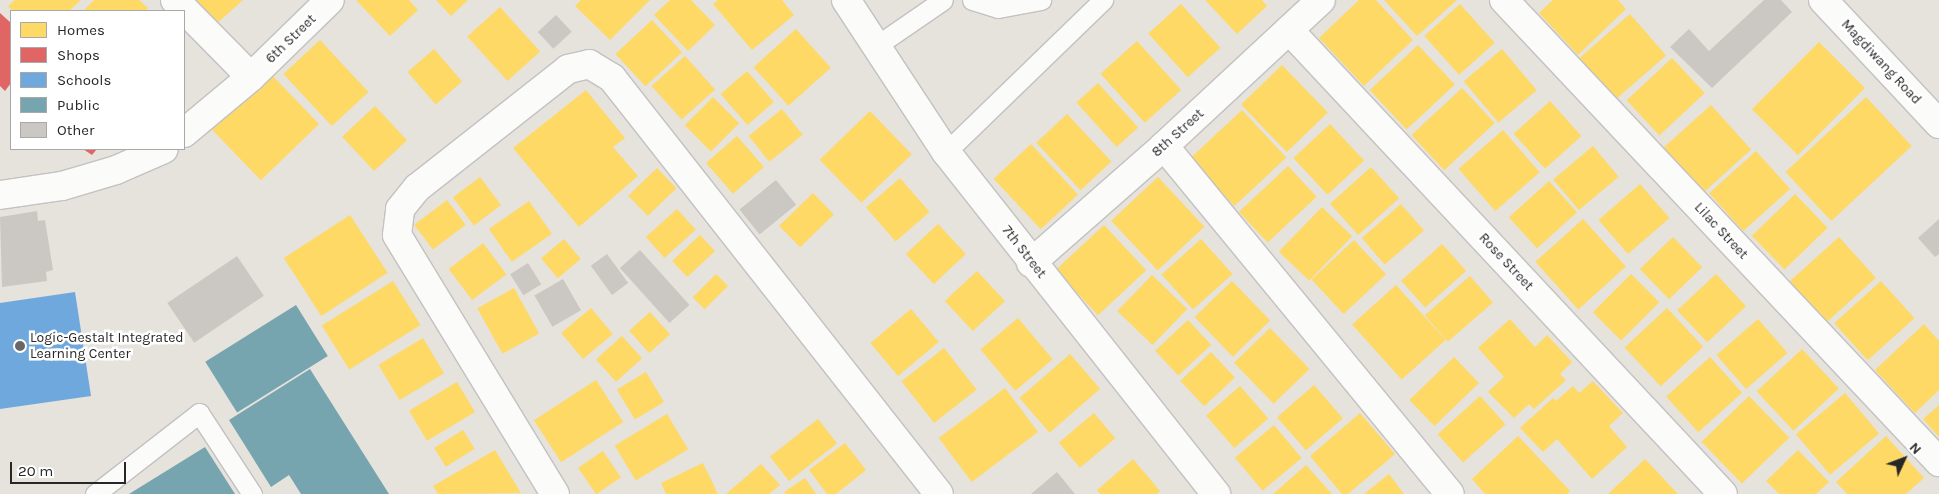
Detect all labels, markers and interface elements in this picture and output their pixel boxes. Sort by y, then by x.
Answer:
legend [10,10,185,150]
street label: 6th Street [262,11,320,67]
street label: Magdiwang Road [1837,16,1925,108]
text: Homes [57,21,105,39]
text: Shops [57,46,100,64]
text: Schools [57,71,111,89]
text: Public [57,96,100,114]
street label: 8th Street [1149,105,1207,161]
text: Other [57,121,95,139]
street label: Lilac Street [1691,199,1751,263]
street label: 7th Street [998,222,1050,282]
street label: Rose Street [1475,230,1537,294]
place label: Logic-Gestalt Integrated Learning Center [30,330,184,362]
marker: Logic-Gestalt Integrated Learning Center [14,340,26,352]
north arrow [1879,434,1929,484]
text: N [1906,439,1925,458]
scale bar [12,452,129,484]
text: 20 m [18,462,53,480]

